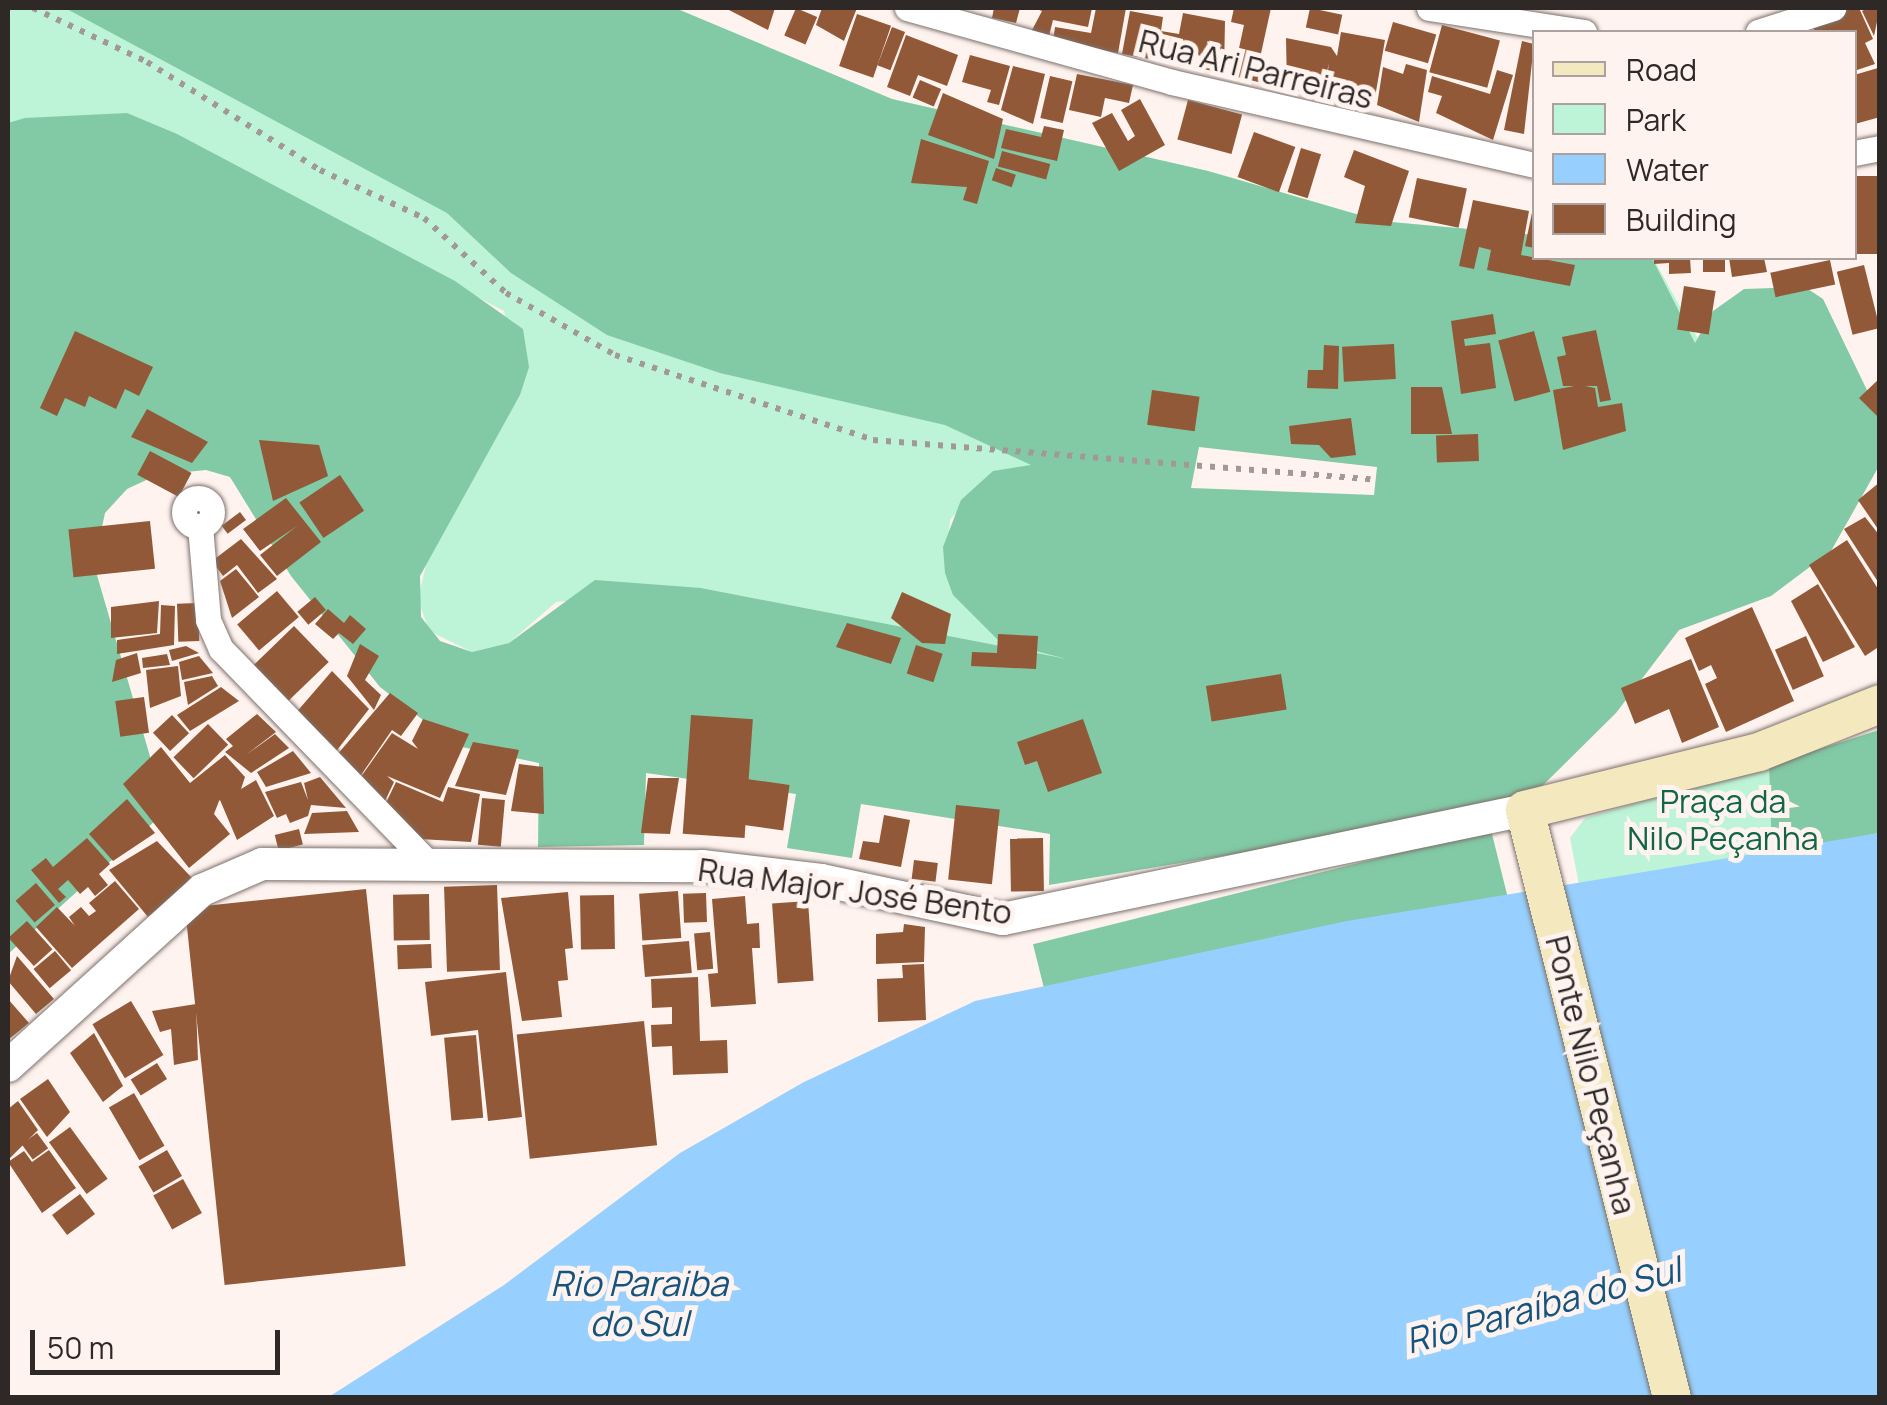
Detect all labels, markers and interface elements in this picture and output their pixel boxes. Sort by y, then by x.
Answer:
street label: Rua Ari Parreiras [1135,21,1377,117]
legend [1532,30,1857,260]
text: Road [1626,49,1697,90]
text: Park [1626,99,1686,140]
text: Water [1626,149,1709,190]
text: Building [1626,199,1737,240]
park label: Praça da Nilo Peçanha [1627,783,1819,858]
street label: Rua Major José Bento [696,850,1014,932]
street label: Ponte Nilo Peçanha [1538,932,1644,1218]
water label: Rio Paraíba do Sul [1401,1248,1685,1362]
water label: Rio Paraiba do Sul [550,1262,728,1344]
scale bar [35,1310,285,1372]
text: 50 m [47,1327,114,1368]

